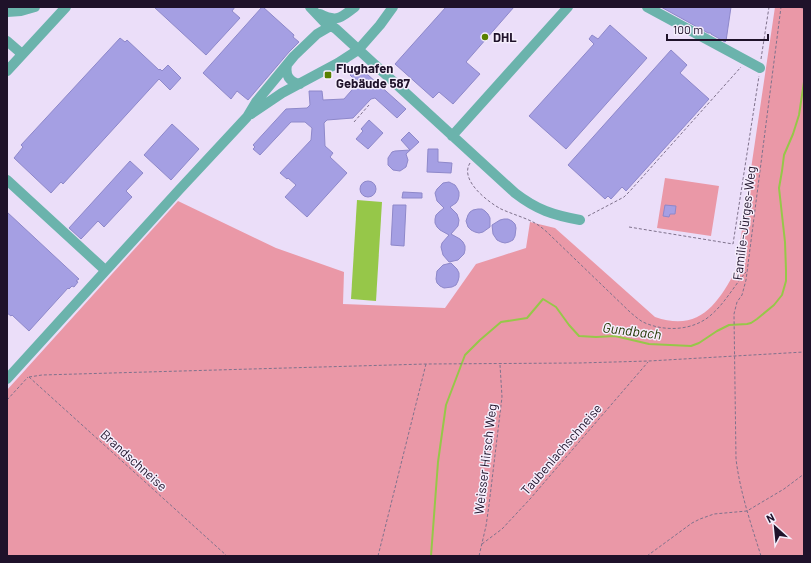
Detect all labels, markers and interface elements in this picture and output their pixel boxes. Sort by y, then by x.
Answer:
scale bar [667,16,768,42]
text: 100 m [673,22,703,36]
place label: DHL [493,29,517,45]
marker: DHL [480,32,490,42]
place label: Flughafen Gebäude 587 [336,60,410,91]
marker: Flughafen Gebäude 587 [323,70,333,80]
street label: Familie-Jürges-Weg [729,165,759,281]
water label: Gundbach [602,318,663,343]
street label: Taubenlachschneise [517,400,605,498]
street label: Weisser Hirsch Weg [470,403,500,515]
street label: Brandschneise [97,426,171,494]
north arrow [755,507,795,547]
text: N [764,510,776,525]

